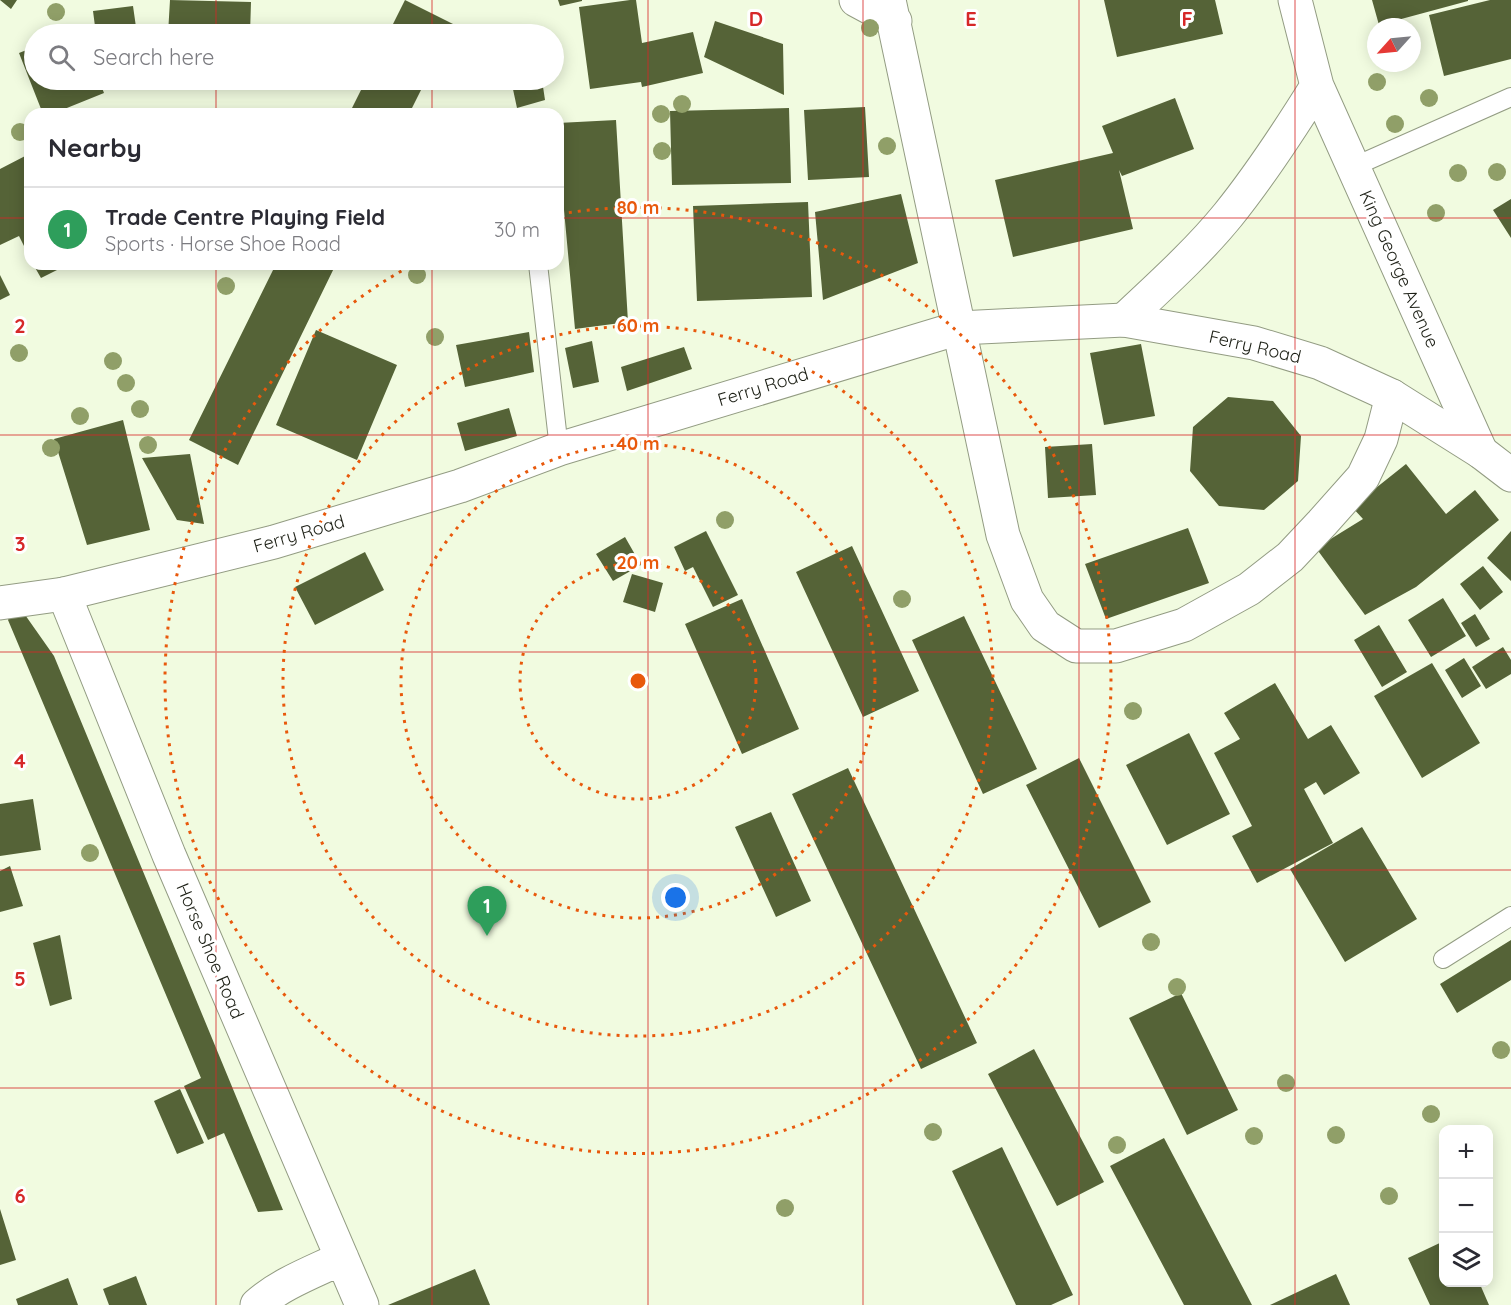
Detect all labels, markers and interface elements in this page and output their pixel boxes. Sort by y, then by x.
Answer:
text: D [749,6,763,31]
text: E [965,6,977,31]
text: F [1181,6,1193,31]
north arrow [1367,18,1421,72]
search box [24,24,564,90]
icon: search [45,41,78,74]
text: Search here [93,43,214,71]
text: Nearby [48,131,142,164]
street label: King George Avenue [1354,186,1445,351]
text: 80 m [617,196,659,219]
text: Trade Centre Playing Field [105,203,385,231]
text: 1 [64,217,71,242]
text: 30 m [494,217,540,242]
text: Sports · Horse Shoe Road [105,231,341,256]
text: 2 [14,313,26,338]
text: 60 m [617,314,659,337]
street label: Ferry Road [1207,325,1303,368]
street label: Ferry Road [715,362,811,411]
text: 40 m [616,432,660,455]
street label: Ferry Road [251,510,347,557]
text: 3 [15,531,25,556]
text: 20 m [617,551,659,574]
centre of rings [628,671,648,691]
text: 4 [14,748,26,773]
street label: Horse Shoe Road [171,879,249,1022]
your location [661,883,690,912]
pin: 1 [468,886,506,936]
text: 5 [14,966,26,991]
map controls [1439,1125,1493,1287]
button: + [1439,1125,1493,1179]
button: − [1439,1179,1493,1233]
text: 6 [14,1183,26,1208]
button: layers [1439,1233,1493,1287]

